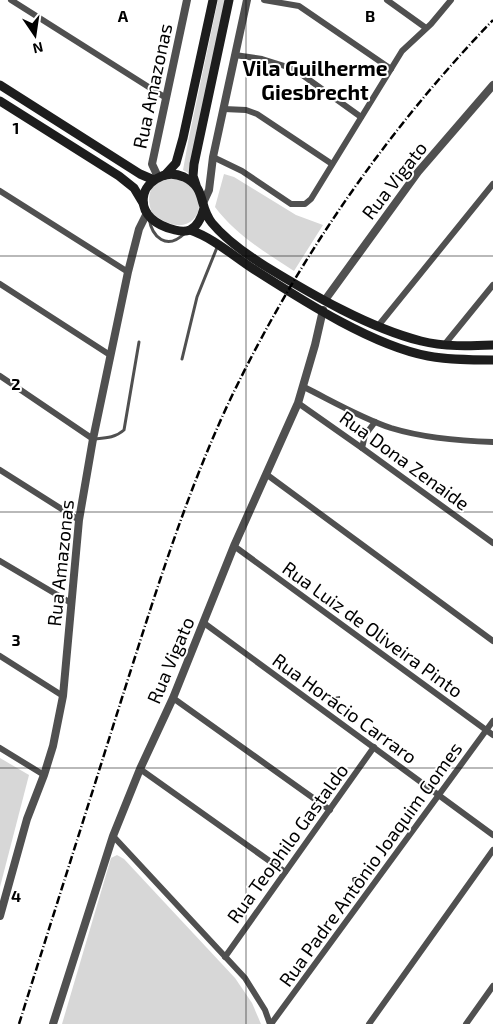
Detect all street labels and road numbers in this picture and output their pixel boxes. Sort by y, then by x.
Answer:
street label: Rua Amazonas [128,21,176,151]
street label: Rua Vigato [357,137,431,223]
street label: Rua Dona Zenaide [336,405,474,515]
street label: Rua Amazonas [42,499,78,627]
street label: Rua Luiz de Oliveira Pinto [278,556,468,702]
street label: Rua Vigato [141,613,199,707]
street label: Rua Horácio Carraro [268,648,422,768]
street label: Rua Padre Antônio Joaquim Gomes [274,737,466,991]
street label: Rua Teophilo Gastaldo [222,759,352,927]

